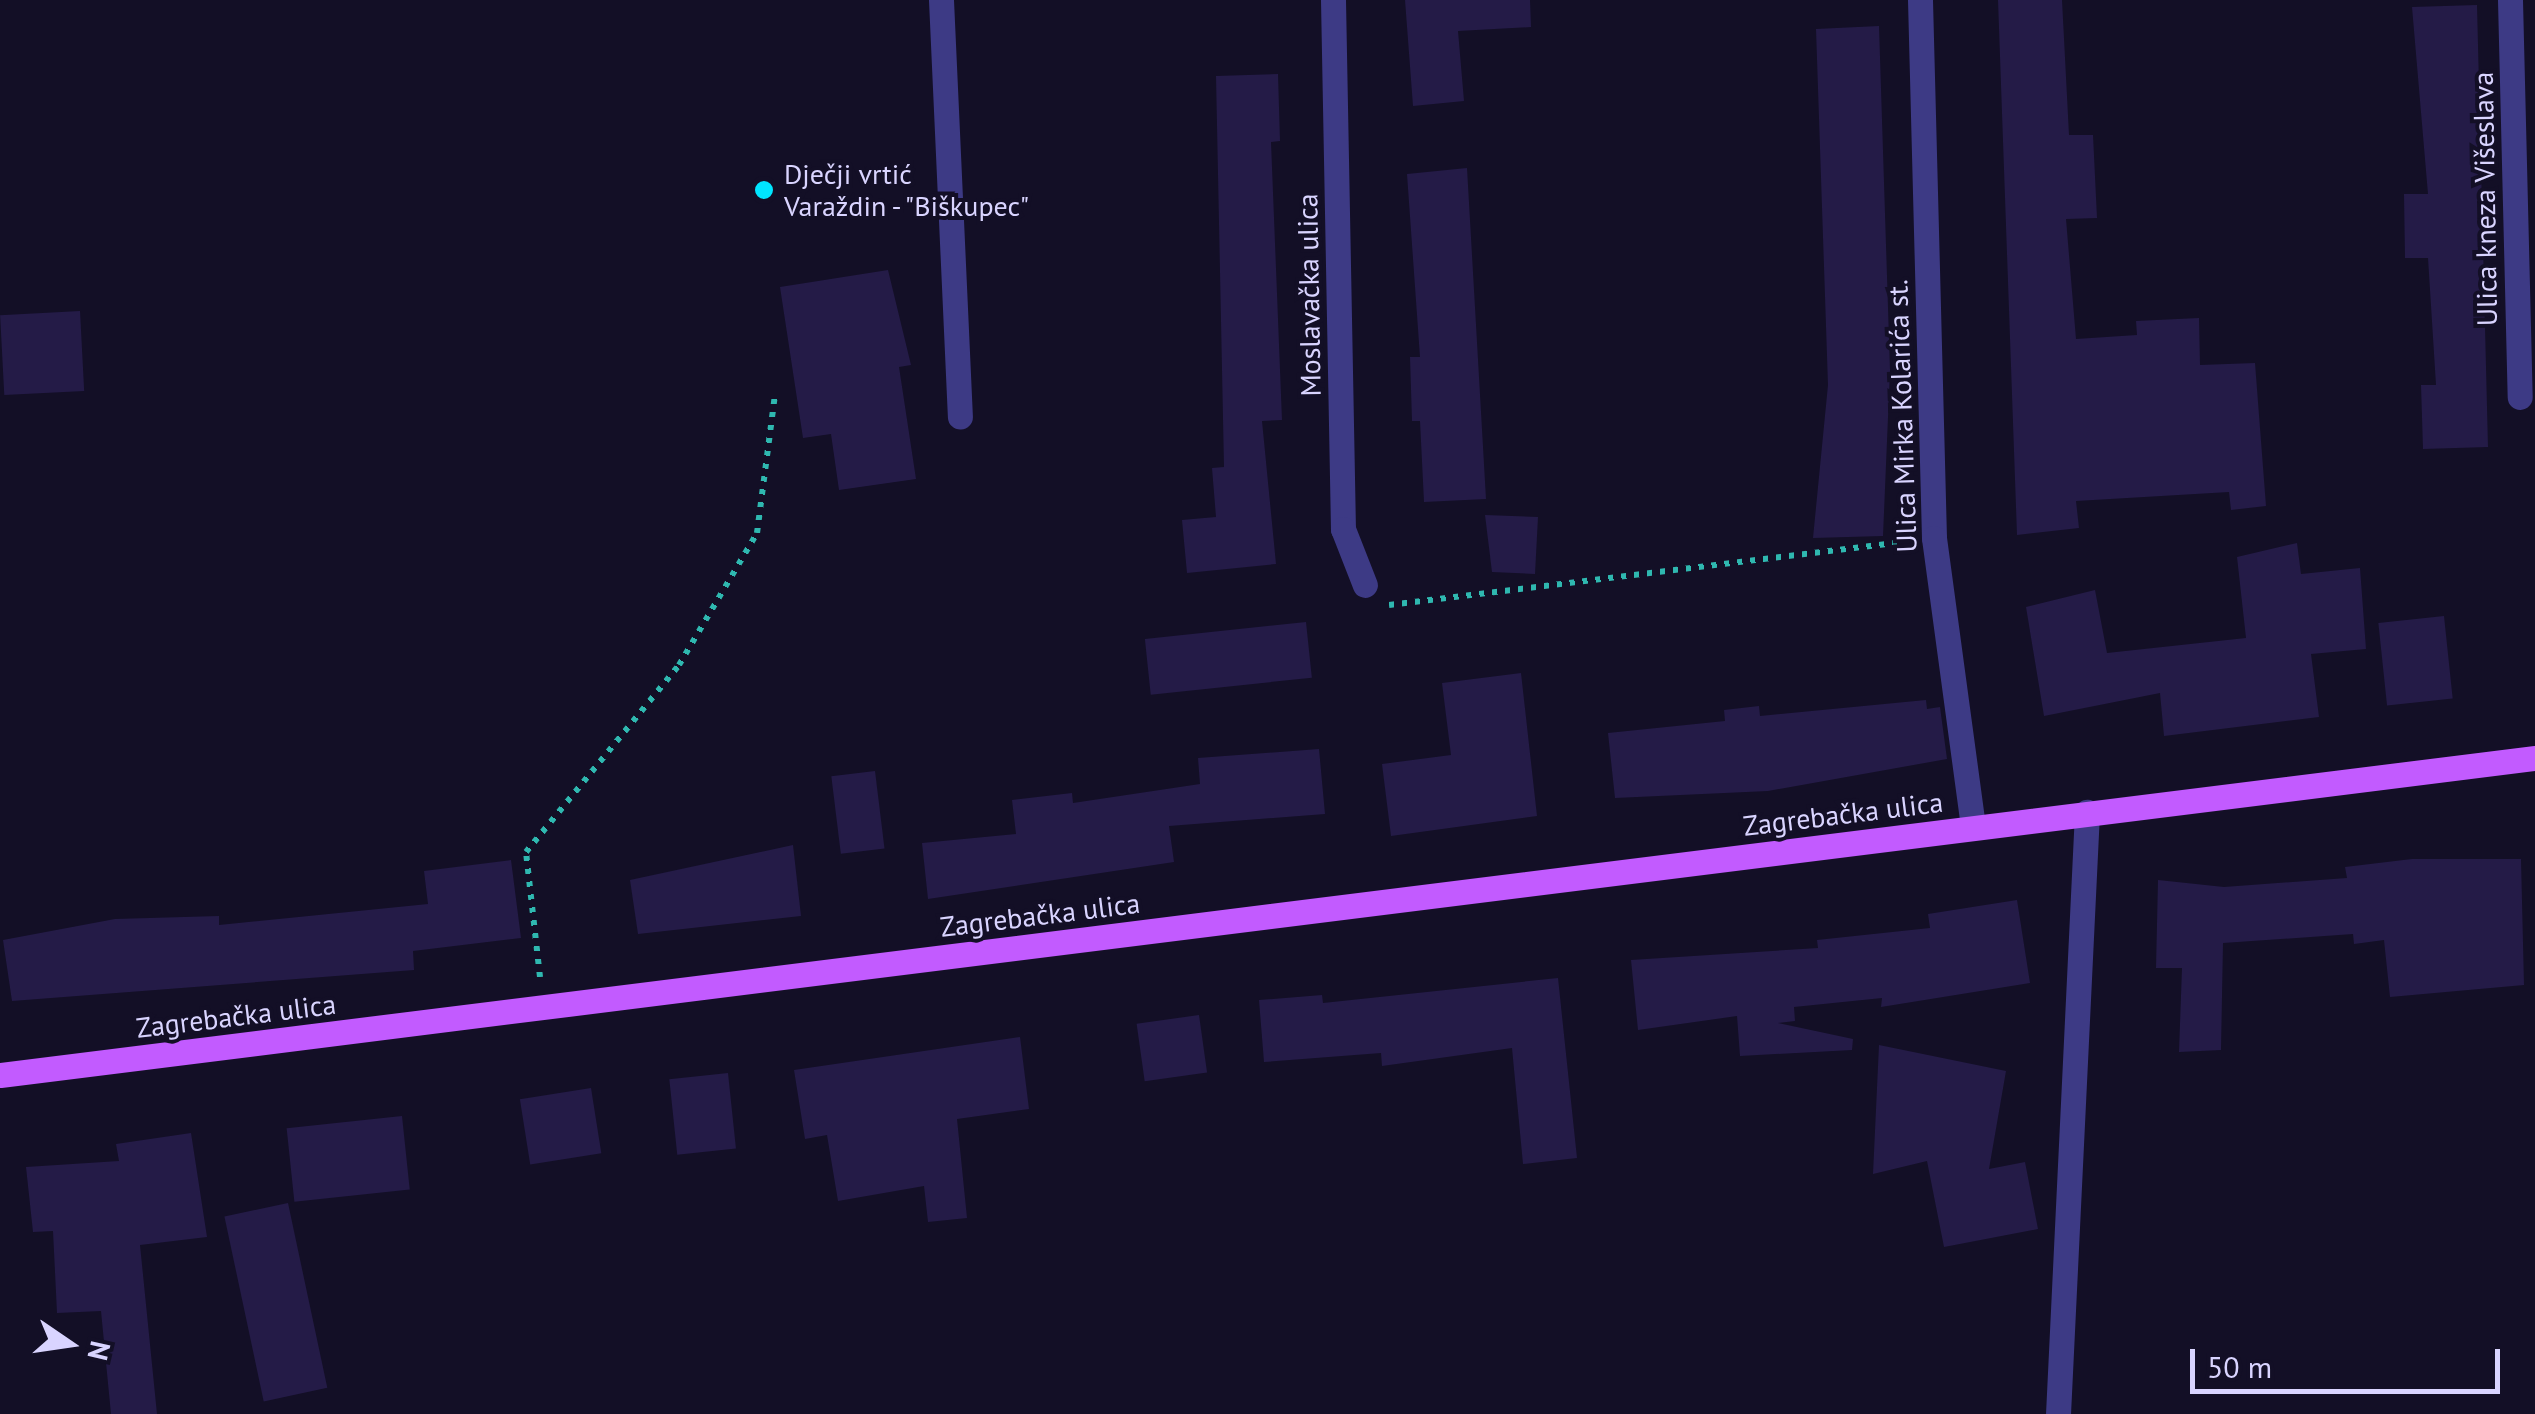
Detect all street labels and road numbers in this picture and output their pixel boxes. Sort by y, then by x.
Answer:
street label: Ulica kneza Višeslava [2466,71,2504,327]
street label: Moslavačka ulica [1290,193,1328,397]
street label: Ulica Mirka Kolarića st. [1880,279,1924,553]
street label: Zagrebačka ulica [1741,785,1945,843]
street label: Zagrebačka ulica [938,886,1142,944]
street label: Zagrebačka ulica [134,987,338,1045]

